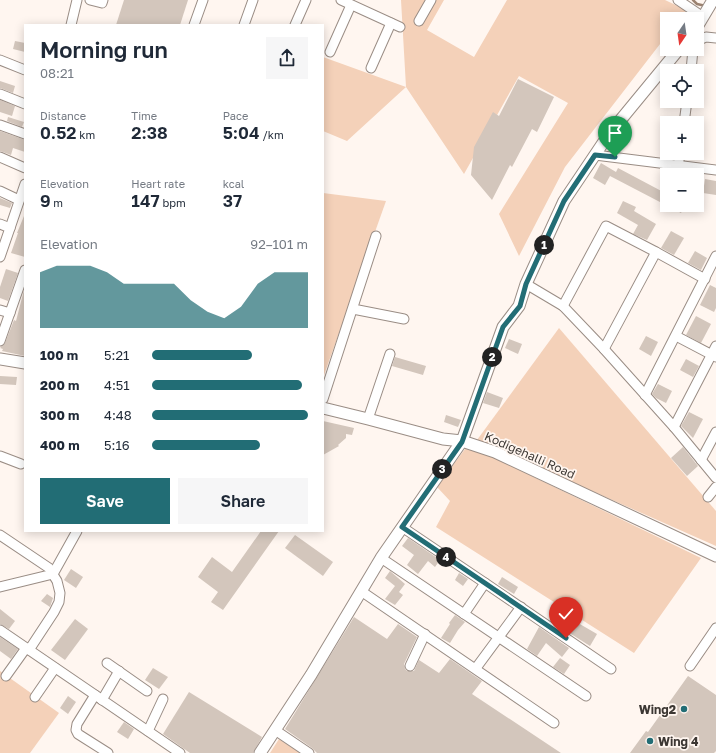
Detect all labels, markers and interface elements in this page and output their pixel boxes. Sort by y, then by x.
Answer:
north arrow [660,12,704,56]
map controls [660,12,704,212]
text: Morning run [40,36,168,63]
button: share [266,37,308,79]
button: locate [660,64,704,108]
text: 08:21 [40,65,74,81]
text: Distance [40,109,86,122]
text: Time [131,109,157,122]
text: Pace [223,109,248,122]
pin [598,116,632,157]
button: + [660,116,704,160]
text: 0.52 [40,122,77,143]
text: 2:38 [131,122,168,143]
text: 5:04 [223,122,260,143]
icon: arrive [604,122,626,144]
text: km [77,128,95,141]
text: /km [260,128,284,141]
button: − [660,168,704,212]
text: Elevation [40,177,89,190]
text: Heart rate [131,177,185,190]
text: kcal [223,177,244,190]
text: 9 [40,190,51,211]
text: 147 [131,190,160,211]
text: 37 [223,190,242,211]
text: m [51,196,63,209]
text: bpm [160,196,186,209]
pin: 1 [534,235,554,255]
text: Elevation [40,236,98,252]
text: 92–101 m [250,236,308,252]
text: 1 [541,238,547,251]
text: 100 m [40,347,78,363]
text: 5:21 [104,347,129,363]
pin: 2 [482,347,502,367]
text: 2 [489,350,495,363]
text: 200 m [40,377,79,393]
text: 4:51 [104,377,130,393]
text: 300 m [40,407,79,423]
text: 4:48 [104,407,132,423]
street label: Kodigehalli Road [482,428,578,482]
text: 400 m [40,437,80,453]
text: 5:16 [104,437,130,453]
pin: 3 [432,459,452,479]
text: 3 [439,462,445,475]
button: Save [40,478,170,524]
button: Share [178,478,308,524]
pin: 4 [436,547,456,567]
text: 4 [443,550,449,563]
pin [549,597,583,638]
icon: check [555,603,577,625]
place label: Wing2 [639,702,676,717]
marker: Wing2 [679,704,689,714]
place label: Wing 4 [658,734,699,749]
marker: Wing 4 [645,736,655,746]

